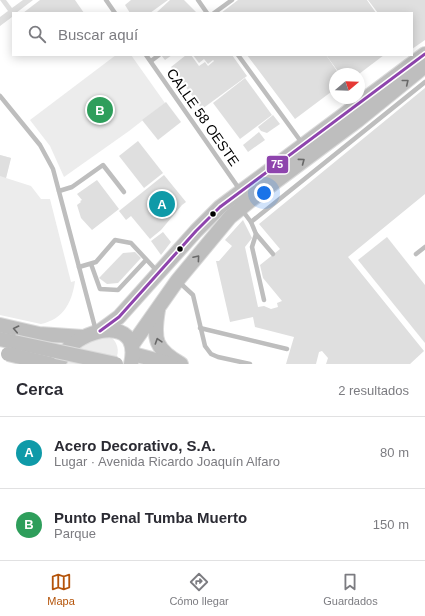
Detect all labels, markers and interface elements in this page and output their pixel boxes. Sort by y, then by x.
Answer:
search box [12,12,413,56]
icon: search [26,23,48,45]
text: Buscar aquí [58,26,138,43]
street label: CALLE 58 OESTE [163,65,243,169]
north arrow [329,68,365,104]
one-way arrow [401,79,408,86]
pin: B [87,95,113,125]
line badge: 75 [266,155,289,174]
text: 75 [271,158,283,170]
one-way arrow [298,159,305,166]
your location [254,183,274,203]
pin: A [149,189,175,219]
unlabelled marker [208,209,218,219]
unlabelled marker [175,244,185,254]
one-way arrow [193,255,200,262]
one-way arrow [13,325,20,333]
one-way arrow [154,338,163,345]
text: Cerca [16,380,63,399]
text: 2 resultados [338,383,409,398]
text: Acero Decorativo, S.A. [54,437,216,454]
text: A [24,445,34,460]
text: 80 m [380,445,409,460]
text: Lugar · Avenida Ricardo Joaquín Alfaro [54,454,280,469]
text: Punto Penal Tumba Muerto [54,509,247,526]
text: B [24,517,34,532]
text: 150 m [373,517,409,532]
text: Parque [54,526,96,541]
tab: Mapa [47,571,75,607]
tab: Cómo llegar [169,571,229,607]
tab: Guardados [323,571,378,607]

